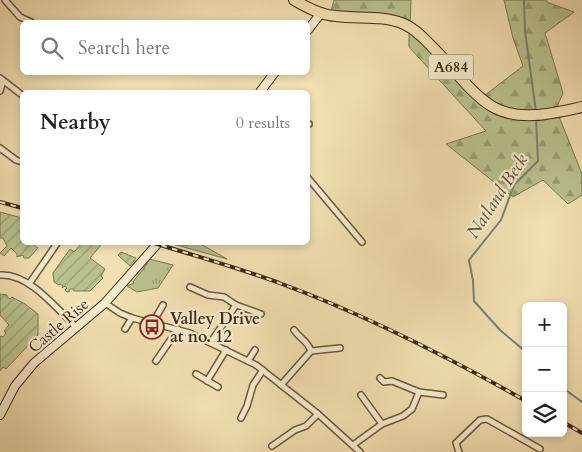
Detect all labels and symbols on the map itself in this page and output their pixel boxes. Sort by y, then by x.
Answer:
road number: A684 [428,54,474,80]
water label: Natland Beck [461,149,534,243]
street label: Castle Rise [24,293,94,358]
place label: Valley Drive at no. 12 [170,308,260,348]
bus stop icon: Valley Drive at no. 12 [139,314,165,340]

